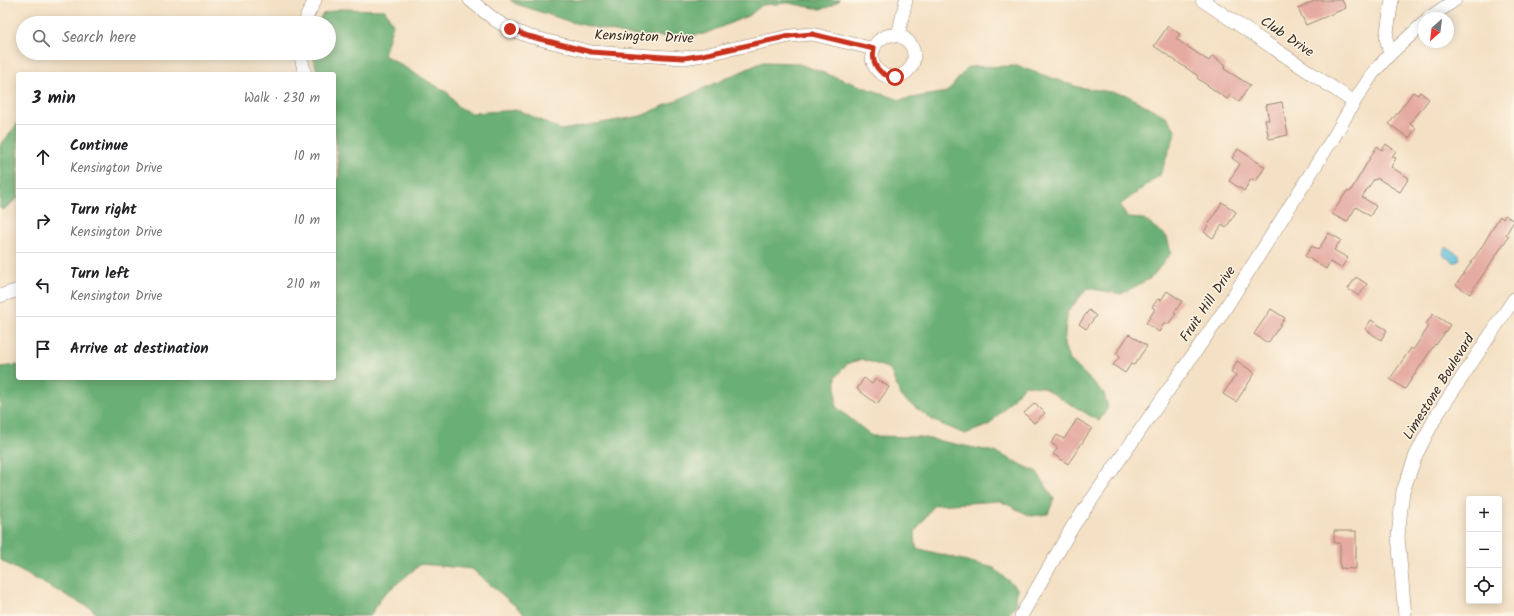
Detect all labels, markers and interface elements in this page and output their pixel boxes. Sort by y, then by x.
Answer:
street label: Club Drive [1256,11,1319,63]
north arrow [1418,12,1454,48]
search box [16,16,336,60]
route end [501,20,519,38]
street label: Kensington Drive [594,24,695,50]
text: Search here [62,26,136,50]
icon: search [30,27,52,49]
route start [886,68,904,86]
text: 3 min [32,85,76,112]
text: Walk · 230 m [244,88,320,109]
text: Continue [70,134,128,158]
icon: ahead [32,146,54,168]
text: 10 m [294,146,320,167]
text: Kensington Drive [70,158,162,179]
text: Turn right [70,198,137,222]
icon: right [32,210,54,232]
text: 10 m [294,210,320,231]
text: Kensington Drive [70,222,162,243]
street label: Fruit Hill Drive [1174,261,1242,346]
text: Turn left [70,262,130,286]
icon: left [32,274,54,296]
text: 210 m [286,274,320,295]
text: Kensington Drive [70,286,162,307]
street label: Limestone Boulevard [1398,329,1481,444]
text: Arrive at destination [70,337,209,361]
icon: arrive [32,338,54,360]
map controls [1466,496,1502,604]
button: + [1466,496,1502,532]
button: − [1466,532,1502,568]
button: locate [1466,568,1502,604]

